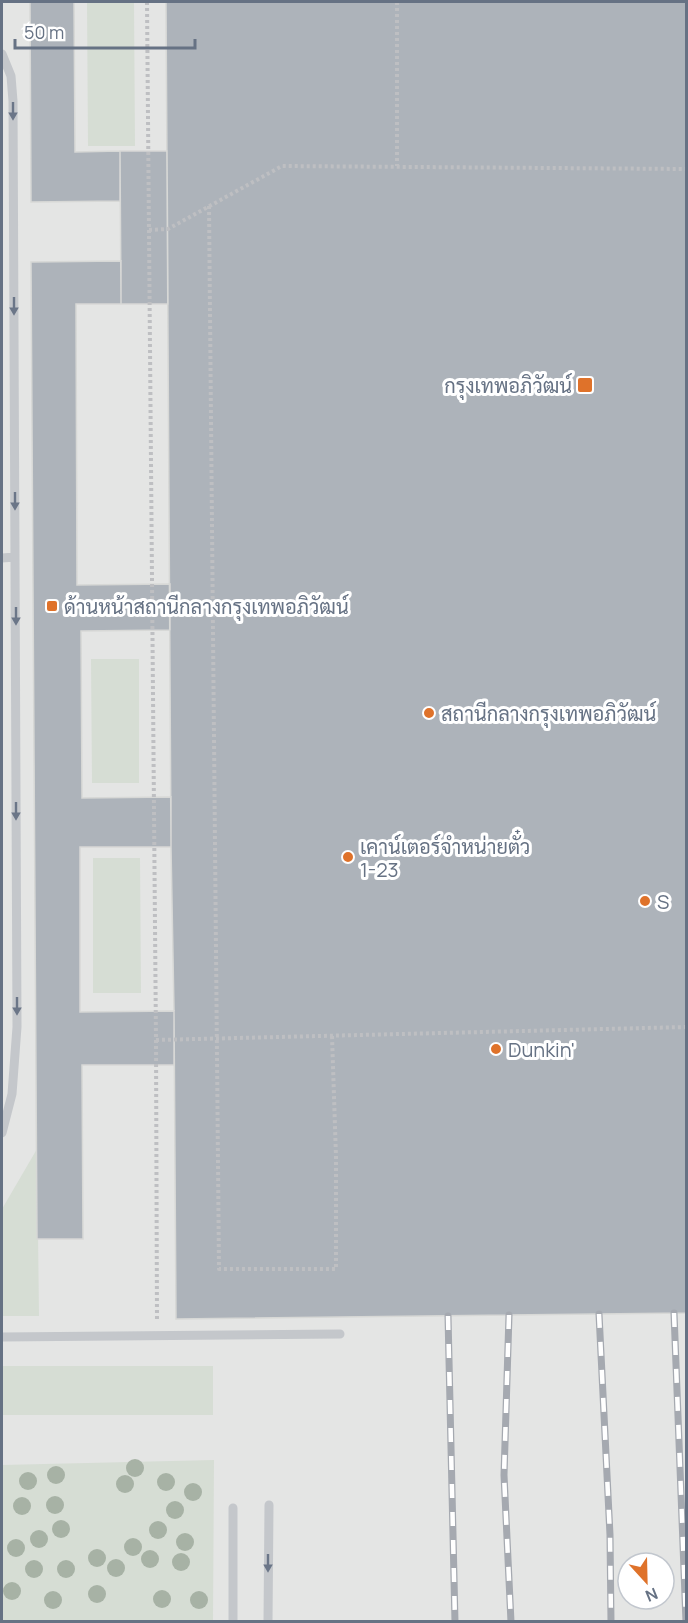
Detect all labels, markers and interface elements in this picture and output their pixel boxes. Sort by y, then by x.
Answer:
scale bar [15,12,195,50]
text: 50 m [24,20,64,44]
one-way arrow [8,102,18,121]
one-way arrow [9,297,19,316]
place label: กรุงเทพอภิวัฒน์ [444,372,572,400]
marker: กรุงเทพอภิวัฒน์ [576,376,594,394]
one-way arrow [10,491,20,510]
place label: ด้านหน้าสถานีกลางกรุงเทพอภิวัฒน์ [64,593,349,621]
marker: ด้านหน้าสถานีกลางกรุงเทพอภิวัฒน์ [45,599,59,613]
one-way arrow [11,606,21,625]
place label: สถานีกลางกรุงเทพอภิวัฒน์ [441,700,656,728]
marker: สถานีกลางกรุงเทพอภิวัฒน์ [422,706,436,720]
one-way arrow [12,801,21,820]
place label: เคาน์เตอร์จำหน่ายตั๋ว 1-23 [360,829,530,883]
marker: เคาน์เตอร์จำหน่ายตั๋ว 1-23 [341,850,355,864]
place label: S [657,888,669,915]
marker: S [638,894,652,908]
one-way arrow [12,996,22,1015]
place label: Dunkin' [508,1036,575,1063]
marker: Dunkin' [489,1042,503,1056]
north arrow [616,1551,676,1611]
one-way arrow [263,1554,273,1573]
text: N [642,1583,661,1607]

